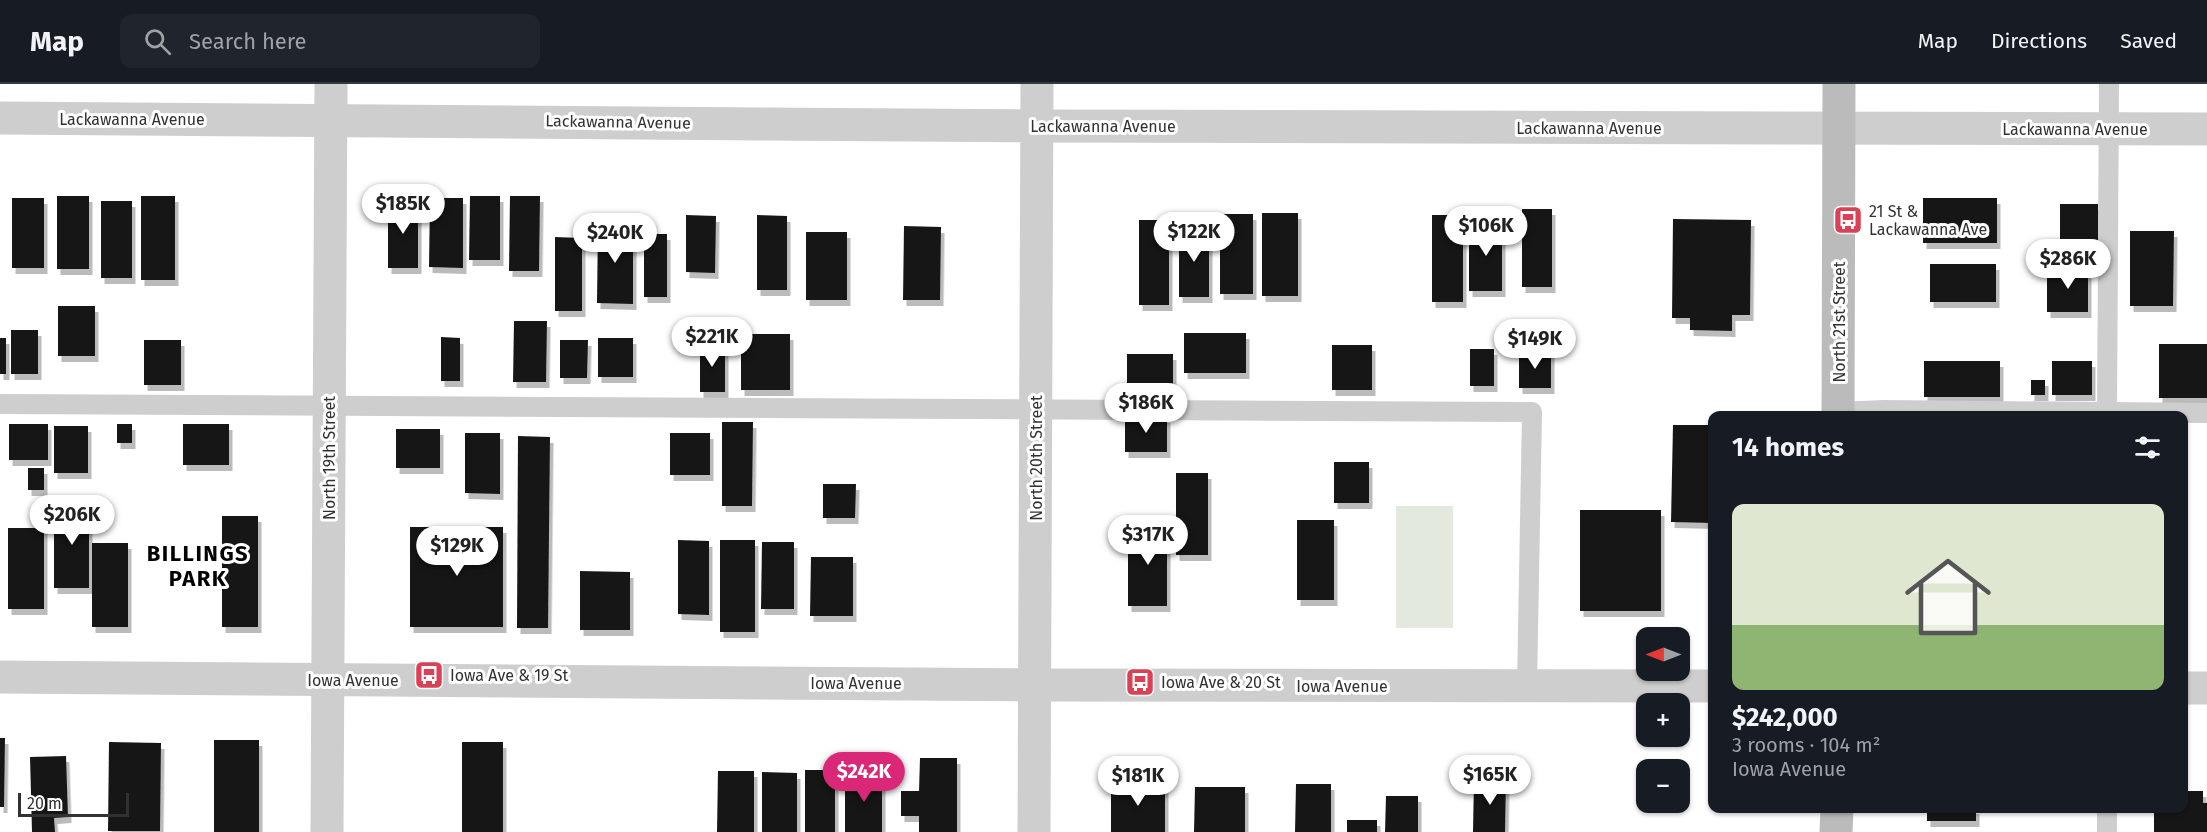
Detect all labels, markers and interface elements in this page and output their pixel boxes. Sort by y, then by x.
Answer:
search box [120,14,540,68]
text: Map [30,25,84,58]
icon: search [141,25,174,58]
text: Search here [189,28,307,55]
text: Map [1918,28,1958,54]
text: Directions [1991,28,2087,54]
text: Saved [2120,28,2177,54]
street label: Lackawanna Avenue [59,110,205,129]
street label: Lackawanna Avenue [545,111,691,133]
street label: Lackawanna Avenue [1030,117,1176,136]
street label: Lackawanna Avenue [1516,119,1662,138]
street label: Lackawanna Avenue [2002,120,2148,139]
pin: $185K [361,184,445,235]
text: $185K [376,191,430,215]
place label: 21 St & Lackawanna Ave [1869,202,1987,239]
bus stop icon: 21 St & Lackawanna Ave [1832,204,1864,236]
pin: $106K [1444,206,1528,257]
pin: $122K [1152,212,1236,263]
pin: $240K [573,213,657,264]
text: $106K [1458,213,1514,237]
text: $122K [1168,219,1220,243]
text: $240K [587,220,643,244]
pin: $286K [2026,239,2110,290]
text: $286K [2040,246,2096,270]
street label: North 21st Street [1830,261,1849,383]
pin: $221K [670,317,754,368]
pin: $149K [1493,319,1577,370]
text: $221K [686,324,738,348]
text: $149K [1508,326,1562,350]
pin: $186K [1104,383,1188,434]
text: $186K [1118,390,1174,414]
street label: North 20th Street [1027,395,1046,521]
street label: North 19th Street [320,396,339,520]
icon: filters [2131,431,2164,464]
text: 14 homes [1732,432,1844,463]
pin: $206K [30,495,114,546]
text: $206K [44,502,100,526]
pin: $317K [1106,515,1190,566]
text: $317K [1122,522,1174,546]
pin: $129K [415,526,499,577]
text: $129K [430,533,484,557]
district label: BILLINGS PARK [147,540,249,592]
icon: home [1894,543,2002,651]
north arrow [1636,627,1690,681]
map controls [1636,627,1690,813]
bus stop icon: Iowa Ave & 19 St [413,659,445,691]
place label: Iowa Ave & 19 St [450,666,568,685]
bus stop icon: Iowa Ave & 20 St [1124,666,1156,698]
street label: Iowa Avenue [307,671,399,690]
place label: Iowa Ave & 20 St [1161,673,1281,692]
street label: Iowa Avenue [810,674,902,693]
street label: Iowa Avenue [1296,677,1388,696]
button: + [1636,693,1690,747]
text: $242,000 [1732,702,1838,733]
text: 3 rooms · 104 m² [1732,733,1880,757]
pin: $242K [822,752,906,803]
pin: $165K [1448,755,1532,806]
pin: $181K [1096,756,1180,807]
text: Iowa Avenue [1732,757,1846,781]
text: $242K [837,759,891,783]
button: − [1636,759,1690,813]
text: $165K [1463,762,1517,786]
text: $181K [1112,763,1164,787]
scale bar [18,790,129,818]
text: 20 m [27,794,62,813]

